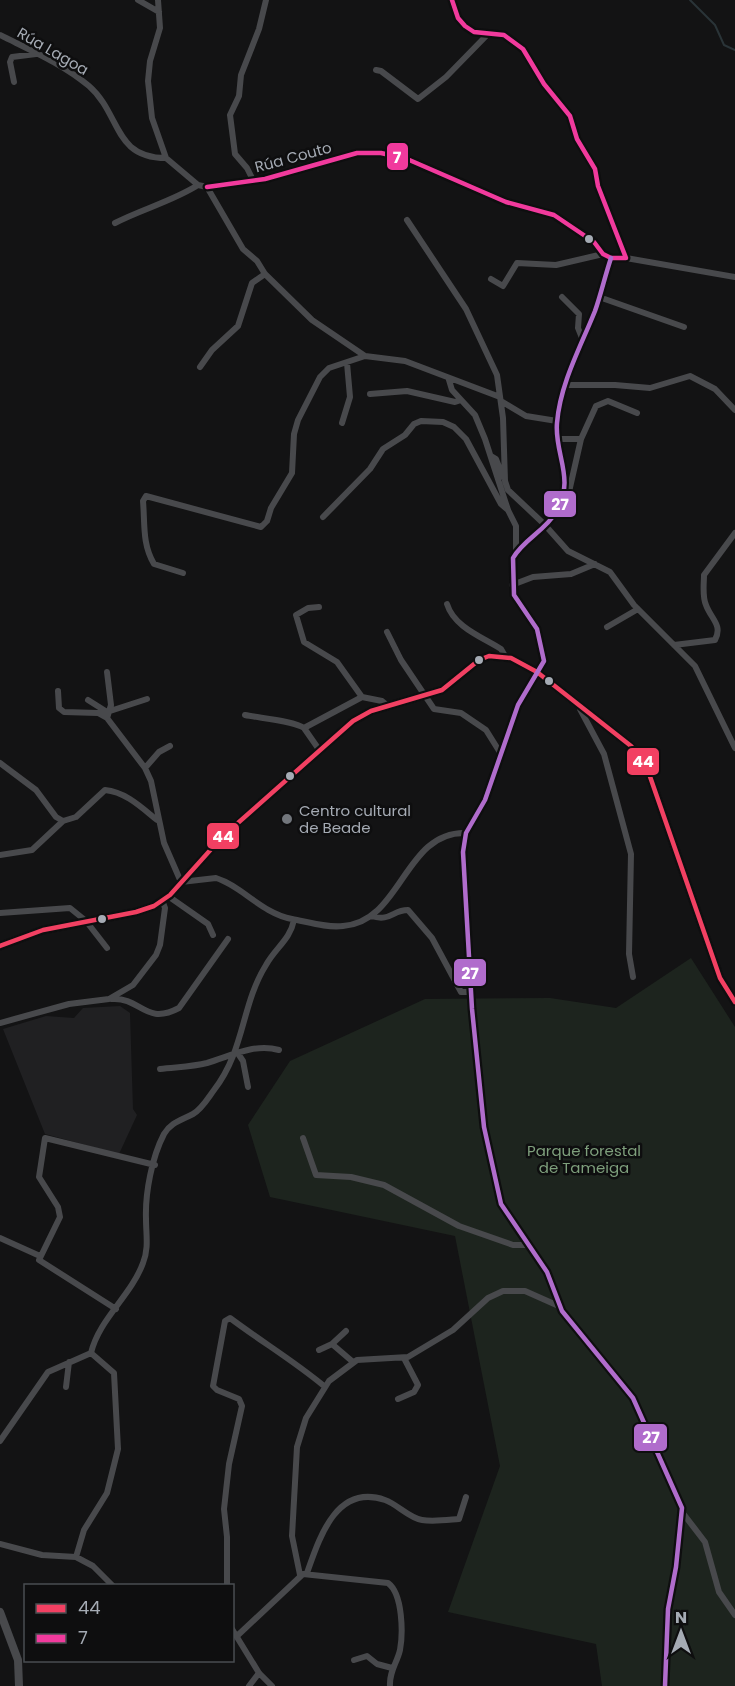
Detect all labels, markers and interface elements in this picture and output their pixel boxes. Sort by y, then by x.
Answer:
street label: Rúa Lagoa [13,22,93,80]
street label: Rúa Couto [252,137,334,177]
line badge: 7 [386,142,409,171]
text: 7 [393,146,402,169]
unlabelled marker [583,233,595,245]
line badge: 27 [543,490,577,518]
text: 27 [551,493,569,516]
unlabelled marker [473,654,485,666]
unlabelled marker [543,675,555,687]
line badge: 44 [626,747,660,776]
text: 44 [632,750,654,773]
unlabelled marker [284,770,296,782]
place label: Centro cultural de Beade [299,800,411,838]
marker: Centro cultural de Beade [280,812,294,826]
line badge: 44 [206,822,240,850]
text: 44 [212,825,234,848]
unlabelled marker [96,913,108,925]
line badge: 27 [453,958,487,987]
text: 27 [461,962,479,985]
park label: Parque forestal de Tameiga [527,1140,641,1178]
line badge: 27 [633,1423,668,1452]
text: 27 [642,1426,660,1449]
legend [24,1584,234,1662]
text: 44 [78,1595,101,1620]
north arrow [651,1602,711,1662]
text: N [675,1606,687,1629]
text: 7 [78,1625,88,1650]

